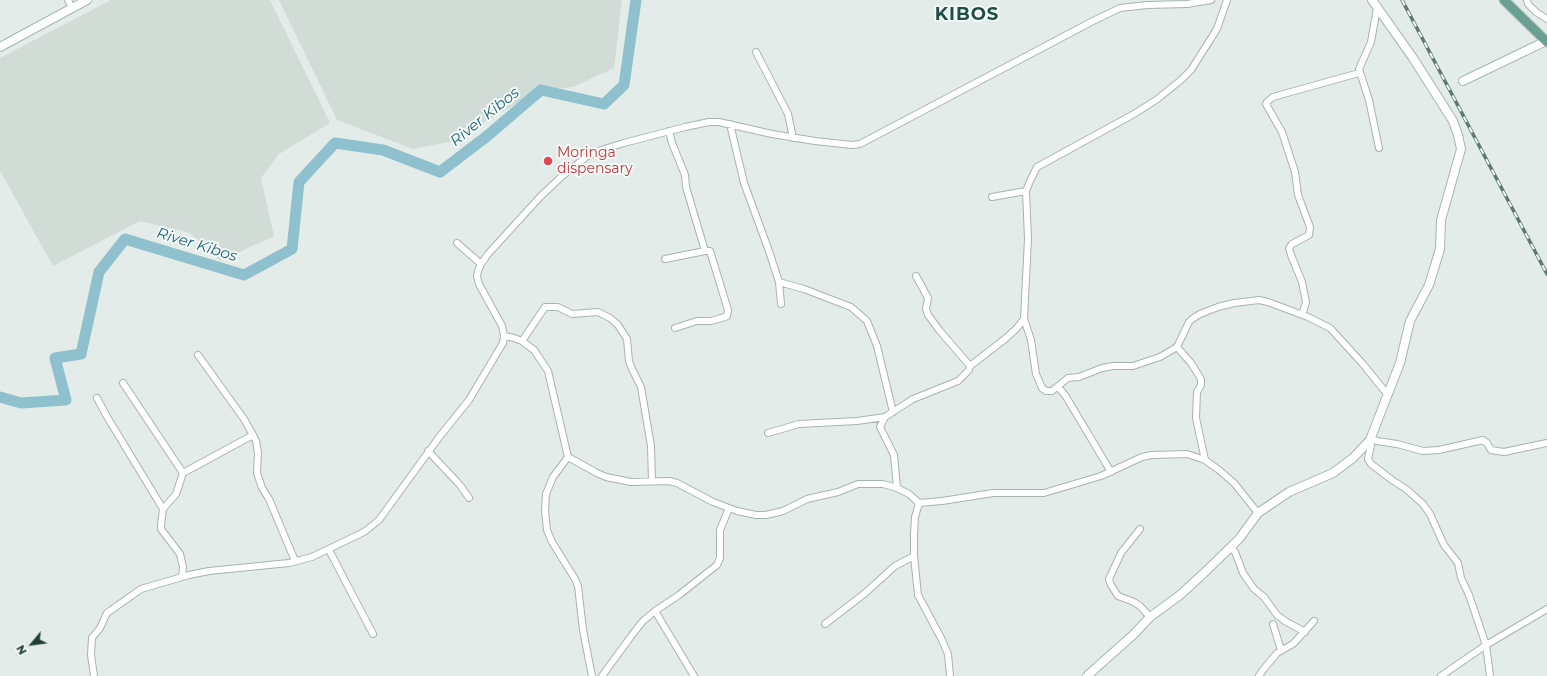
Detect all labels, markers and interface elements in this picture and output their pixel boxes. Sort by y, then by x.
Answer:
district label: KIBOS [935,4,999,26]
water label: River Kibos [447,84,523,150]
place label: Moringa dispensary [557,145,633,178]
marker: Moringa dispensary [542,155,554,167]
water label: River Kibos [154,224,240,266]
north arrow [12,624,52,664]
text: N [13,643,30,657]

